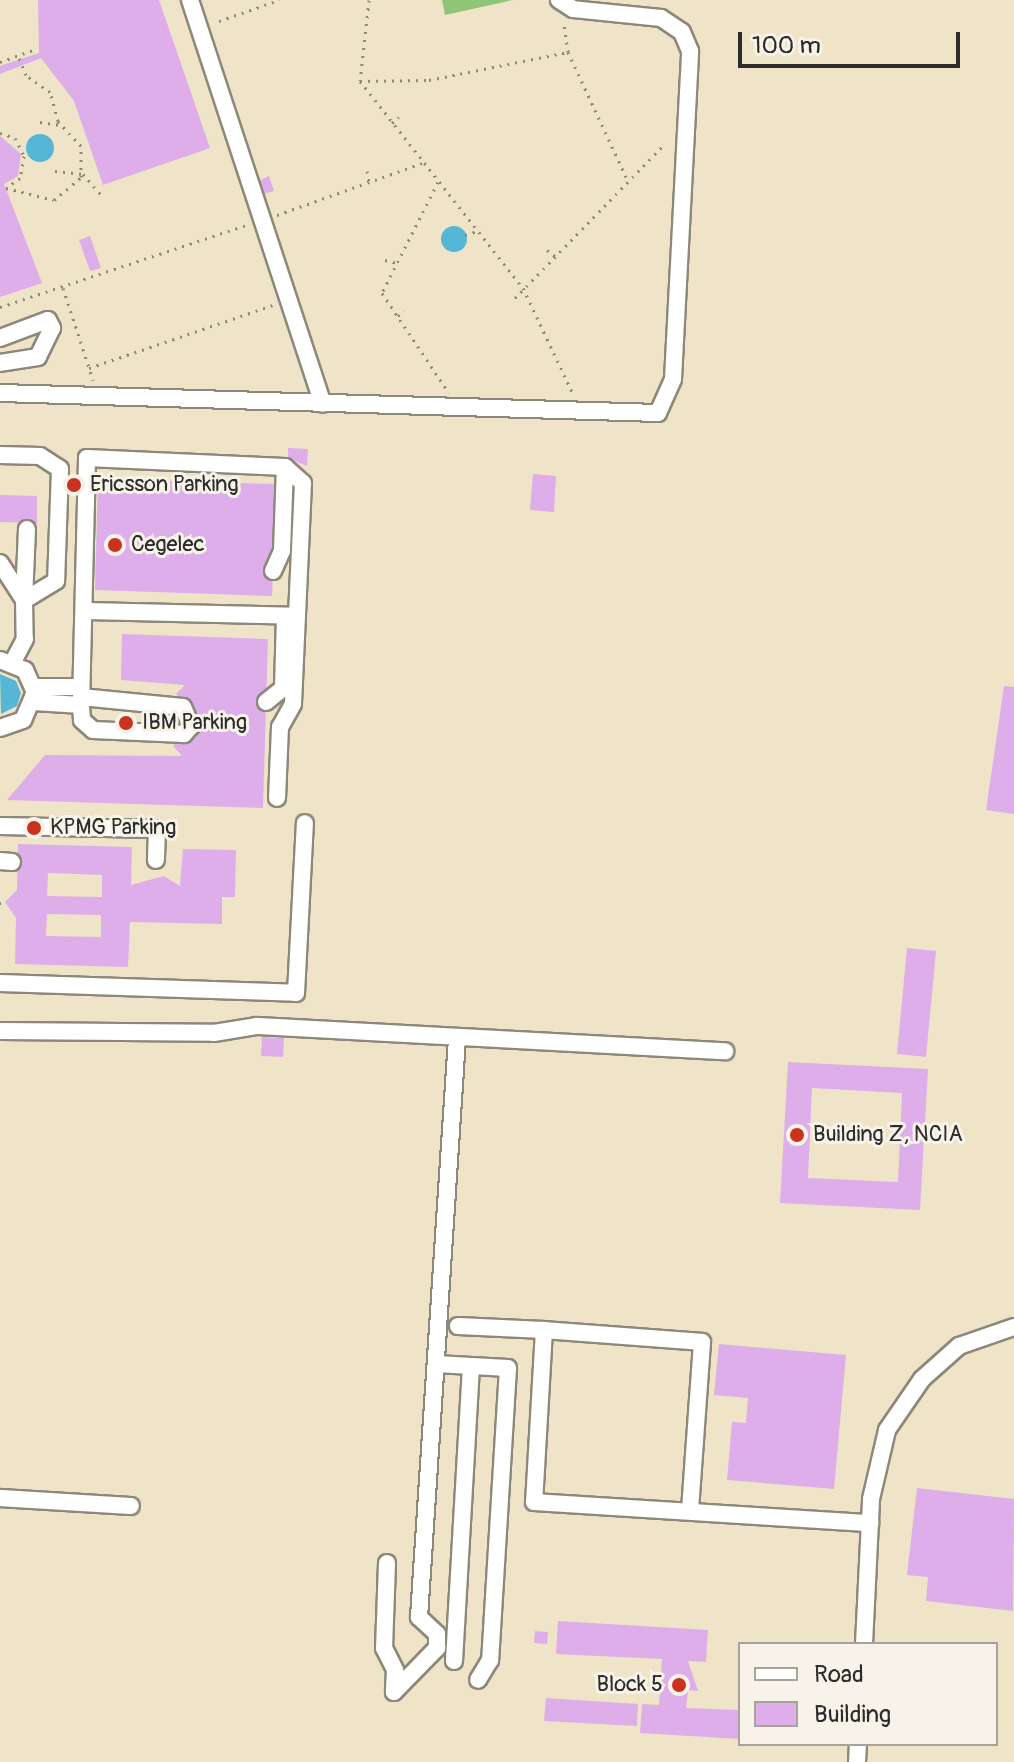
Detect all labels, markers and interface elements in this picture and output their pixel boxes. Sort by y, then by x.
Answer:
scale bar [742,16,964,66]
text: 100 m [752,31,821,60]
place label: Ericsson Parking [90,472,239,498]
marker: Ericsson Parking [65,476,83,494]
place label: Cegelec [131,532,205,558]
marker: Cegelec [106,536,124,554]
place label: IBM Parking [142,710,247,736]
marker: IBM Parking [117,714,135,732]
place label: KPMG Parking [50,815,176,841]
marker: KPMG Parking [25,819,43,837]
place label: Building Z, NCIA [813,1122,963,1148]
marker: Building Z, NCIA [788,1126,806,1144]
legend [738,1642,998,1746]
text: Road [814,1660,864,1689]
place label: Block 5 [596,1672,663,1698]
marker: Block 5 [670,1676,688,1694]
text: Building [814,1700,891,1729]

